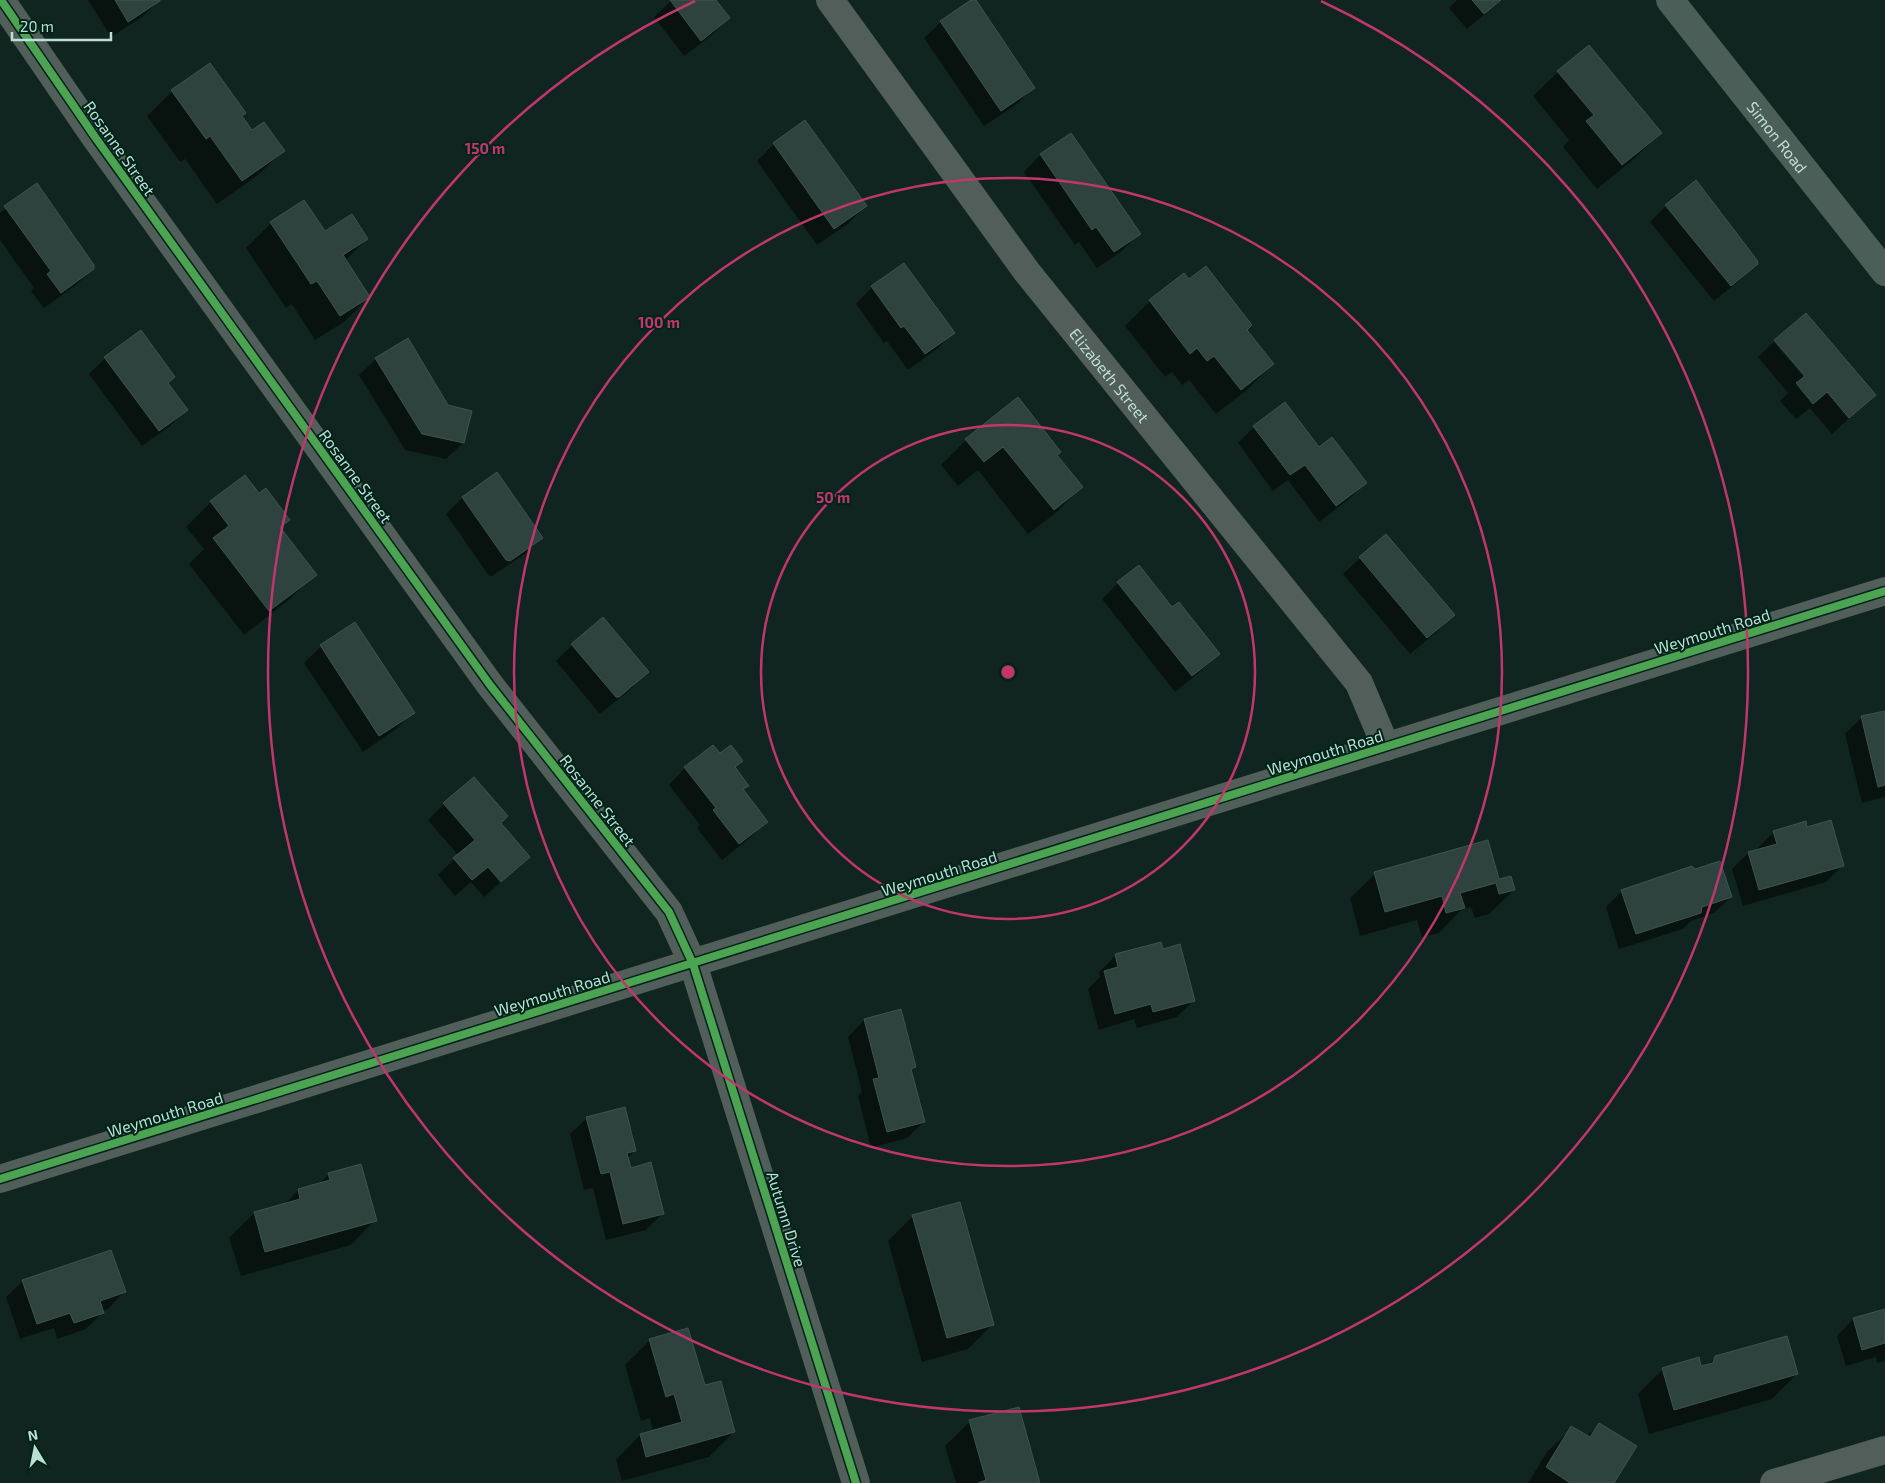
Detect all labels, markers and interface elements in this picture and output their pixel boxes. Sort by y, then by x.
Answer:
scale bar [12,10,111,42]
text: 20 m [20,17,54,35]
street label: Rosanne Street [80,97,160,199]
street label: Simon Road [1744,97,1812,176]
text: 150 m [465,139,505,157]
text: 100 m [638,313,680,331]
street label: Elizabeth Street [1066,324,1154,426]
street label: Rosanne Street [316,426,396,526]
text: 50 m [816,488,850,506]
street label: Weymouth Road [1652,604,1772,658]
centre of rings [999,663,1017,681]
street label: Weymouth Road [1265,725,1385,779]
street label: Rosanne Street [556,750,640,850]
street label: Weymouth Road [879,846,999,900]
street label: Weymouth Road [492,966,612,1020]
street label: Weymouth Road [105,1087,225,1141]
street label: Autumn Drive [763,1169,811,1269]
north arrow [10,1423,60,1473]
text: N [26,1425,39,1444]

